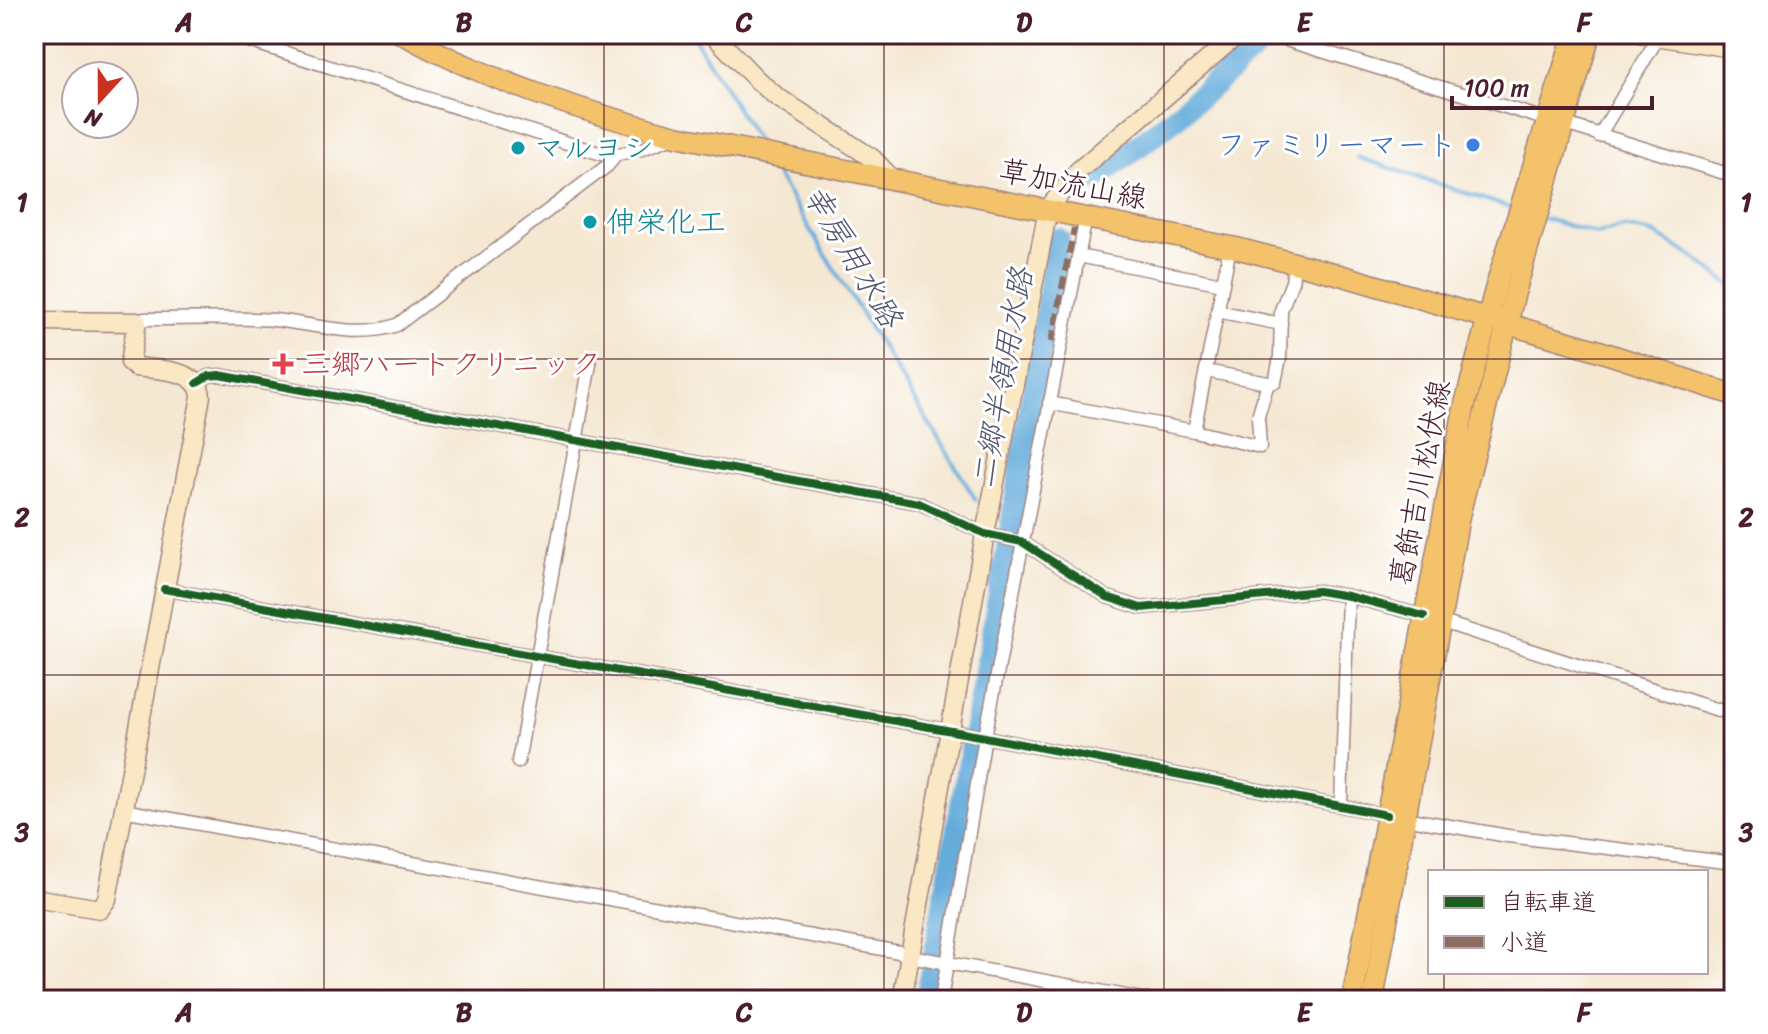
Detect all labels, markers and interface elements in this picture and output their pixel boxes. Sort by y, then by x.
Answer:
text: A [174,0,193,45]
text: B [456,0,473,45]
text: C [735,0,753,45]
text: D [1016,0,1032,45]
text: E [1297,0,1314,45]
text: F [1576,0,1593,45]
north arrow [60,60,140,140]
scale bar [1452,60,1652,110]
text: 100 m [1464,67,1529,109]
text: N [78,97,108,140]
place label: ファミリーマート [1216,118,1457,172]
place label: マルヨシ [534,121,653,175]
marker: ファミリーマート [1464,136,1482,154]
marker: マルヨシ [509,139,527,157]
street label: 草加流山線 [994,143,1152,225]
water label: 幸房用水路 [787,173,919,341]
text: 1 [16,179,28,225]
text: 1 [1740,179,1752,225]
place label: 伸栄化工 [606,195,726,249]
marker: 伸栄化工 [581,213,599,231]
water label: 二郷半領用水路 [955,261,1050,493]
place label: 三郷ハートクリニック [301,337,601,391]
marker: 三郷ハートクリニック [272,353,294,375]
street label: 葛飾吉川松伏線 [1373,375,1467,591]
text: 2 [13,494,30,540]
text: 2 [1737,494,1754,540]
text: 3 [14,809,30,855]
text: 3 [1738,809,1754,855]
legend [1428,870,1708,974]
text: 自転車道 [1500,881,1596,923]
text: 小道 [1500,921,1548,963]
text: A [174,989,193,1034]
text: B [456,989,473,1034]
text: C [735,989,753,1034]
text: D [1016,989,1032,1034]
text: E [1297,989,1314,1034]
text: F [1576,989,1593,1034]

